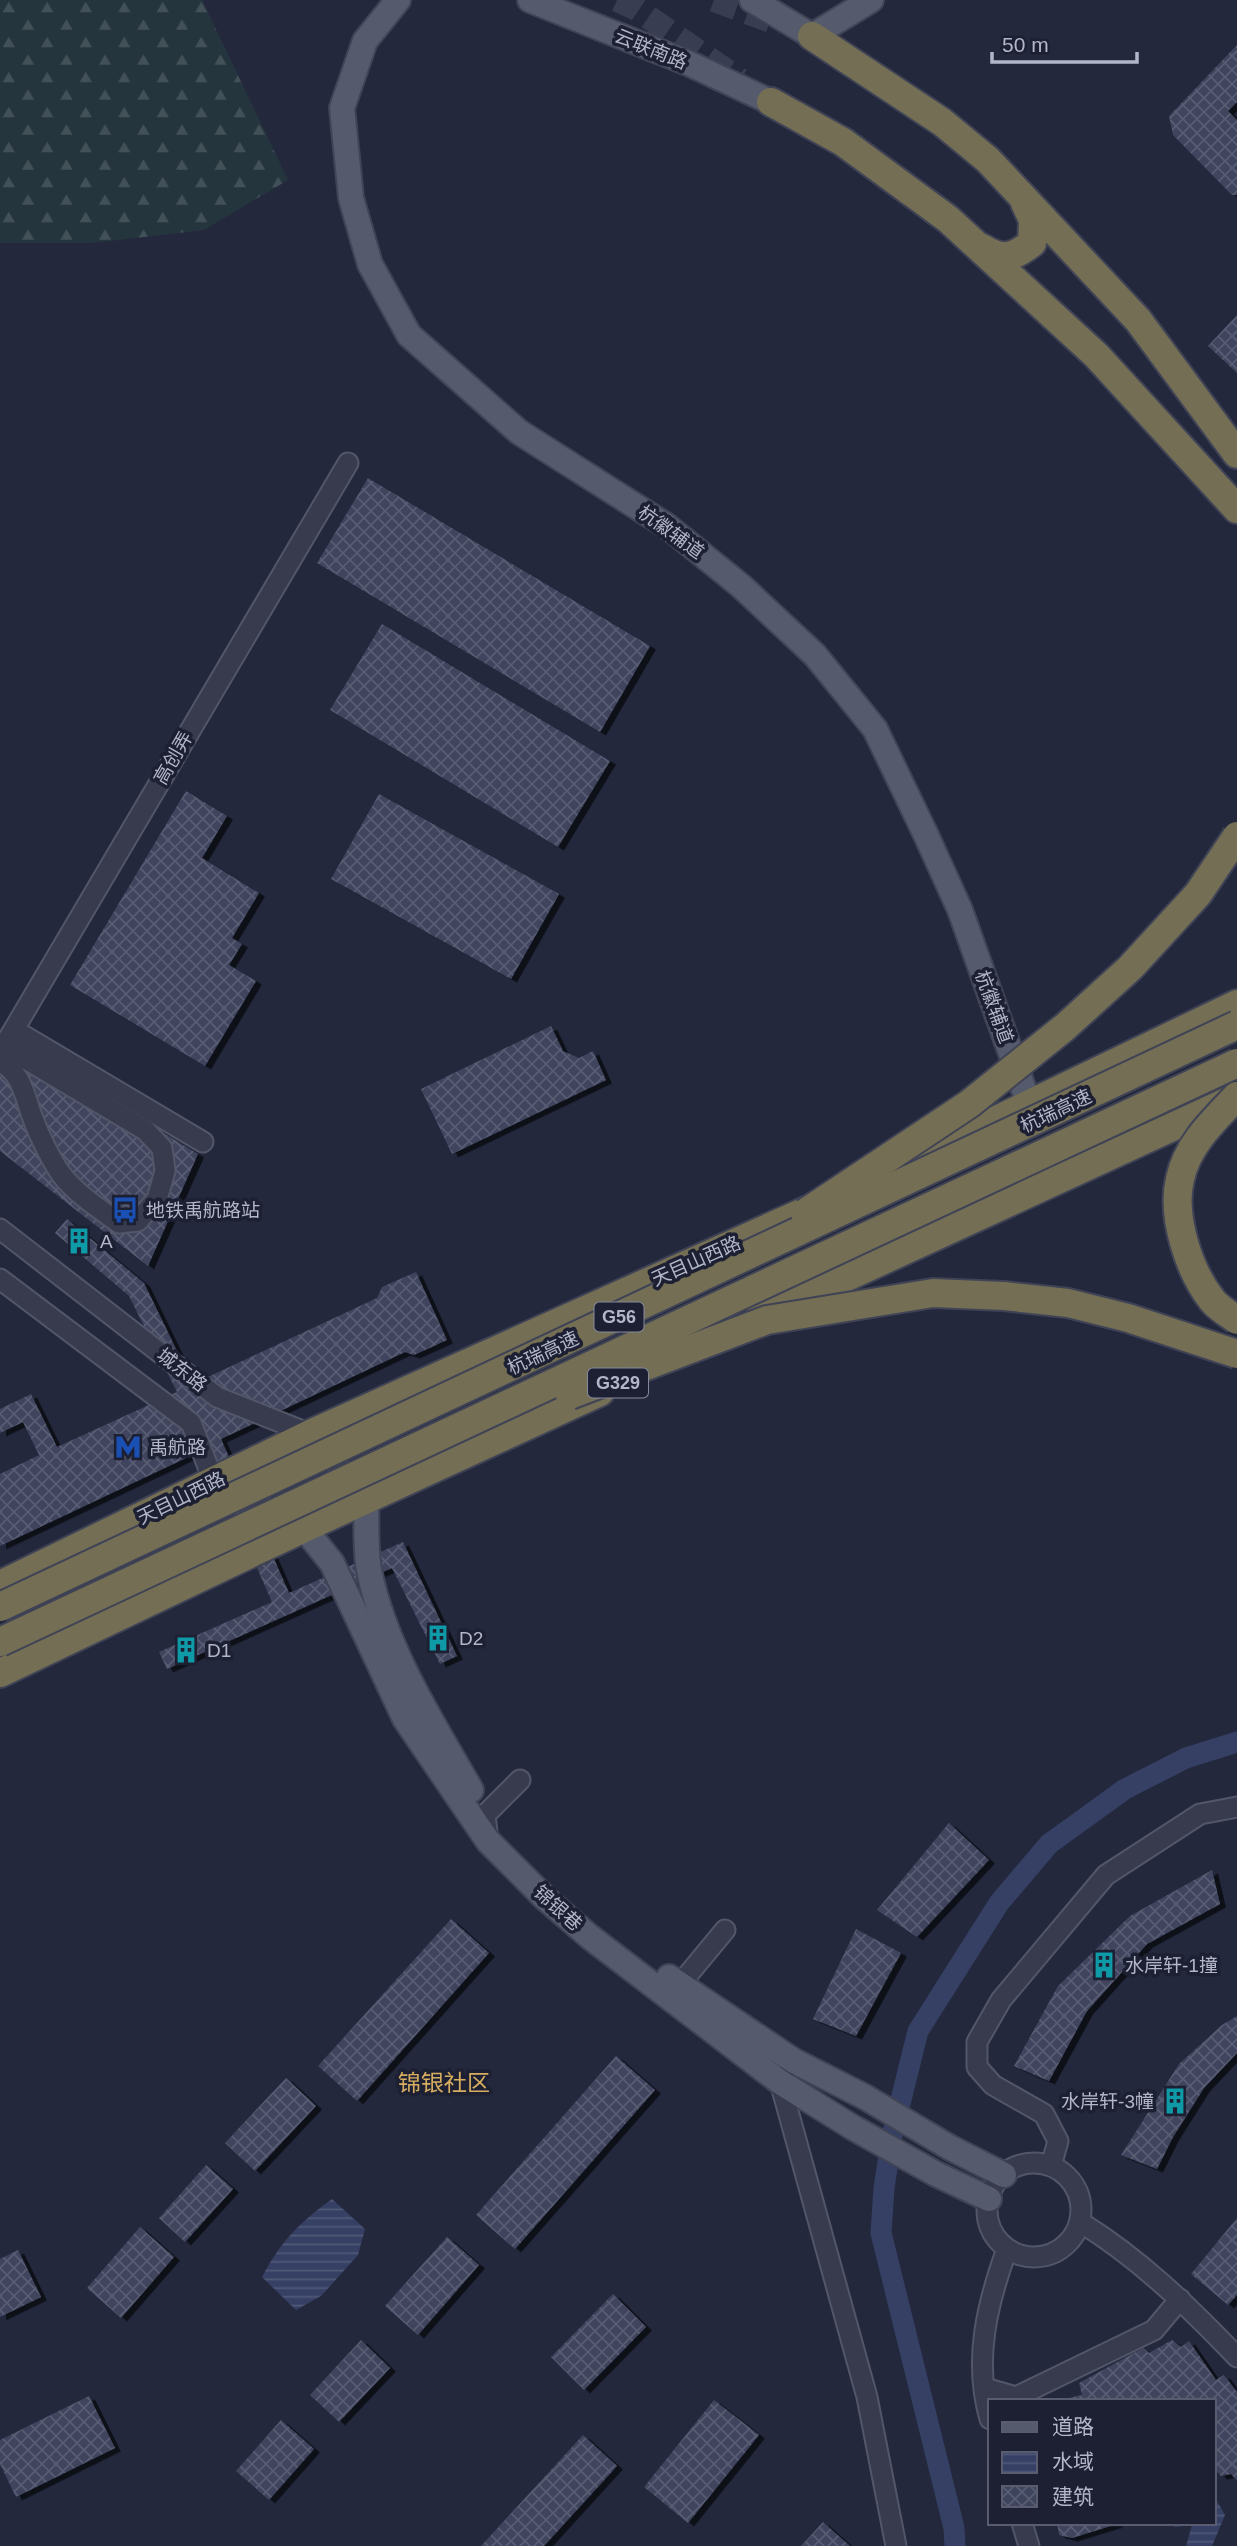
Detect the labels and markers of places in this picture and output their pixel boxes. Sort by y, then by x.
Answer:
bus stop icon: 地铁禹航路站 [110,1195,140,1225]
place label: 地铁禹航路站 [146,1200,260,1221]
building icon: A [64,1226,94,1256]
place label: A [100,1231,113,1252]
metro station icon: 禹航路 [113,1432,143,1462]
place label: 禹航路 [149,1437,206,1458]
building icon: D2 [423,1623,453,1653]
place label: D2 [459,1628,483,1649]
building icon: D1 [171,1635,201,1665]
place label: D1 [207,1640,231,1661]
building icon: 水岸轩-1撞 [1089,1950,1119,1980]
place label: 水岸轩-1撞 [1125,1955,1218,1976]
building icon: 水岸轩-3幢 [1160,2086,1190,2116]
place label: 水岸轩-3幢 [1061,2091,1154,2112]

